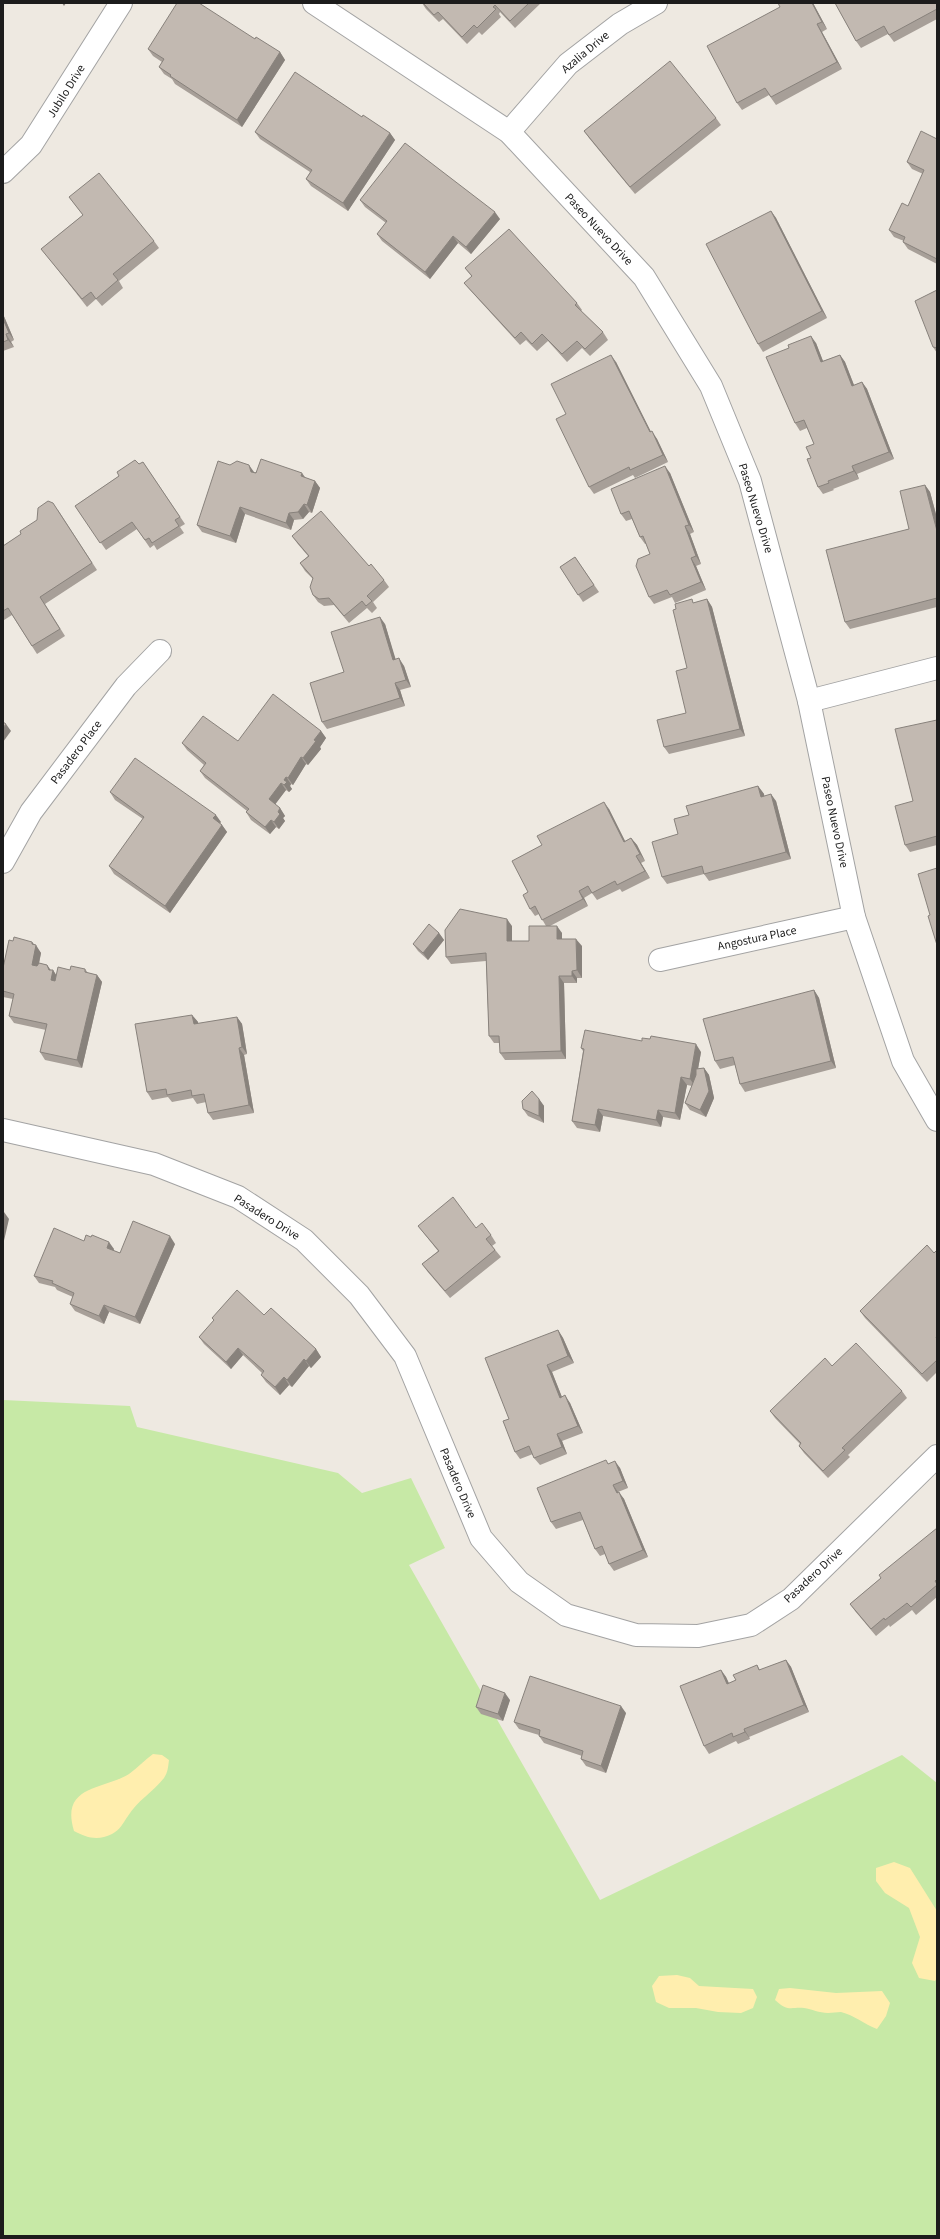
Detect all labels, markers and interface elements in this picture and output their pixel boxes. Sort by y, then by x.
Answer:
street label: Azalia Drive [558,27,613,77]
street label: Jubilo Drive [43,61,90,121]
street label: Paseo Nuevo Drive [561,190,637,269]
street label: Paseo Nuevo Drive [734,461,777,555]
street label: Pasadero Place [47,717,106,788]
street label: Paseo Nuevo Drive [817,775,853,869]
street label: Angostura Place [716,922,798,955]
street label: Pasadero Drive [230,1190,303,1245]
street label: Pasadero Drive [435,1445,480,1521]
street label: Pasadero Drive [780,1544,847,1607]

